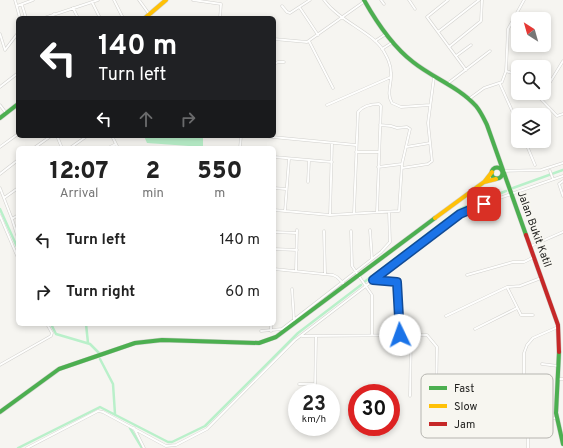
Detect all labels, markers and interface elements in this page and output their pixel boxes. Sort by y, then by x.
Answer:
north arrow [511,12,551,52]
map controls [511,12,551,148]
text: 140 m [98,29,177,65]
icon: left [32,32,84,84]
button: search [511,60,551,100]
text: Turn left [98,64,166,87]
icon: left [93,108,115,130]
icon: ahead [135,108,157,130]
icon: right [177,108,199,130]
button: layers [511,108,551,148]
text: 12:07 [50,157,109,187]
text: 2 [146,157,160,187]
text: 550 [197,157,242,187]
text: Arrival [60,186,98,202]
text: min [142,186,164,202]
text: m [214,186,225,202]
pin [467,187,501,221]
street label: Jalan Bukit Katil [514,189,554,269]
icon: arrive [473,193,495,215]
icon: left [32,229,54,251]
text: Turn left [66,231,126,250]
text: 140 m [220,231,260,250]
icon: right [32,281,54,303]
text: Turn right [66,283,135,302]
text: 60 m [225,283,260,302]
position arrow [379,314,421,356]
legend [421,374,553,438]
text: Fast [454,382,474,396]
speed limit sign: 30 [348,384,400,436]
text: 23 [302,392,326,418]
text: Slow [454,400,477,414]
text: km/h [302,413,326,426]
text: Jam [454,418,475,432]

